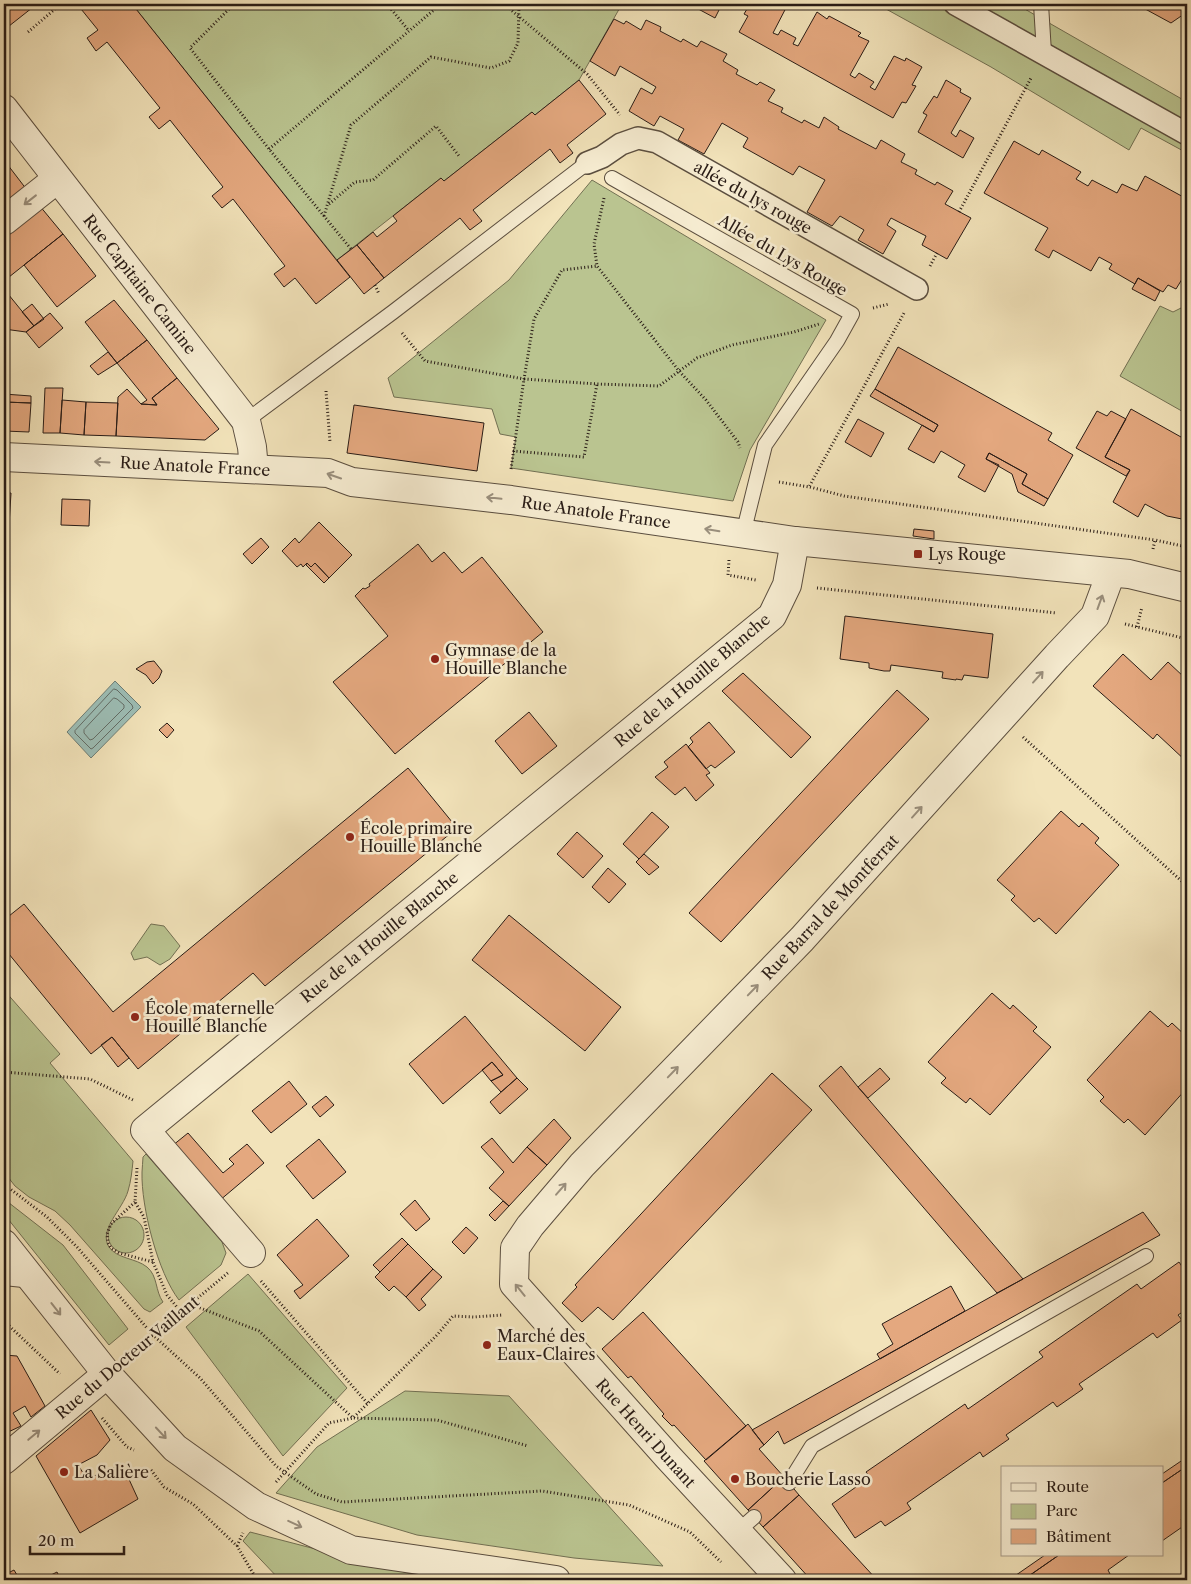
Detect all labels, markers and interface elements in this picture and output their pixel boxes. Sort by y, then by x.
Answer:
street label: allée du lys rouge [690,156,816,238]
one-way arrow [24,194,37,205]
street label: Allée du Lys Rouge [714,209,851,300]
street label: Rue Capitaine Camine [79,210,201,358]
street label: Rue Anatole France [119,452,271,480]
one-way arrow [95,457,111,466]
one-way arrow [326,470,342,480]
street label: Rue Anatole France [520,492,672,532]
one-way arrow [487,493,503,503]
one-way arrow [704,524,720,534]
place label: Lys Rouge [928,544,1006,564]
marker: Lys Rouge [912,548,924,560]
one-way arrow [1096,595,1105,611]
street label: Rue de la Houille Blanche [610,609,774,751]
place label: Gymnase de la Houille Blanche [445,640,567,678]
marker: Gymnase de la Houille Blanche [429,653,441,665]
one-way arrow [1032,671,1044,684]
one-way arrow [912,806,923,819]
place label: École primaire Houille Blanche [360,818,482,856]
street label: Rue Barral de Montferrat [757,830,903,984]
marker: École primaire Houille Blanche [344,831,356,843]
street label: Rue de la Houille Blanche [296,867,462,1007]
one-way arrow [746,984,759,996]
place label: École maternelle Houille Blanche [145,998,274,1036]
marker: École maternelle Houille Blanche [129,1011,141,1023]
one-way arrow [667,1065,679,1078]
one-way arrow [556,1183,567,1196]
one-way arrow [514,1284,525,1297]
street label: Rue du Docteur Vaillant [51,1291,203,1423]
one-way arrow [51,1302,62,1315]
place label: Marché des Eaux-Claires [497,1326,595,1364]
marker: Marché des Eaux-Claires [481,1339,493,1351]
street label: Rue Henri Dunant [592,1374,700,1492]
one-way arrow [155,1426,167,1439]
one-way arrow [27,1430,40,1441]
place label: La Salière [74,1462,149,1482]
marker: La Salière [58,1466,70,1478]
legend [1001,1466,1164,1556]
place label: Boucherie Lasso [745,1469,871,1489]
marker: Boucherie Lasso [729,1473,741,1485]
text: Route [1046,1477,1089,1496]
text: Parc [1046,1501,1078,1520]
one-way arrow [287,1519,302,1529]
scale bar [30,1524,124,1556]
text: Bâtiment [1046,1527,1112,1546]
text: 20 m [38,1531,74,1550]

